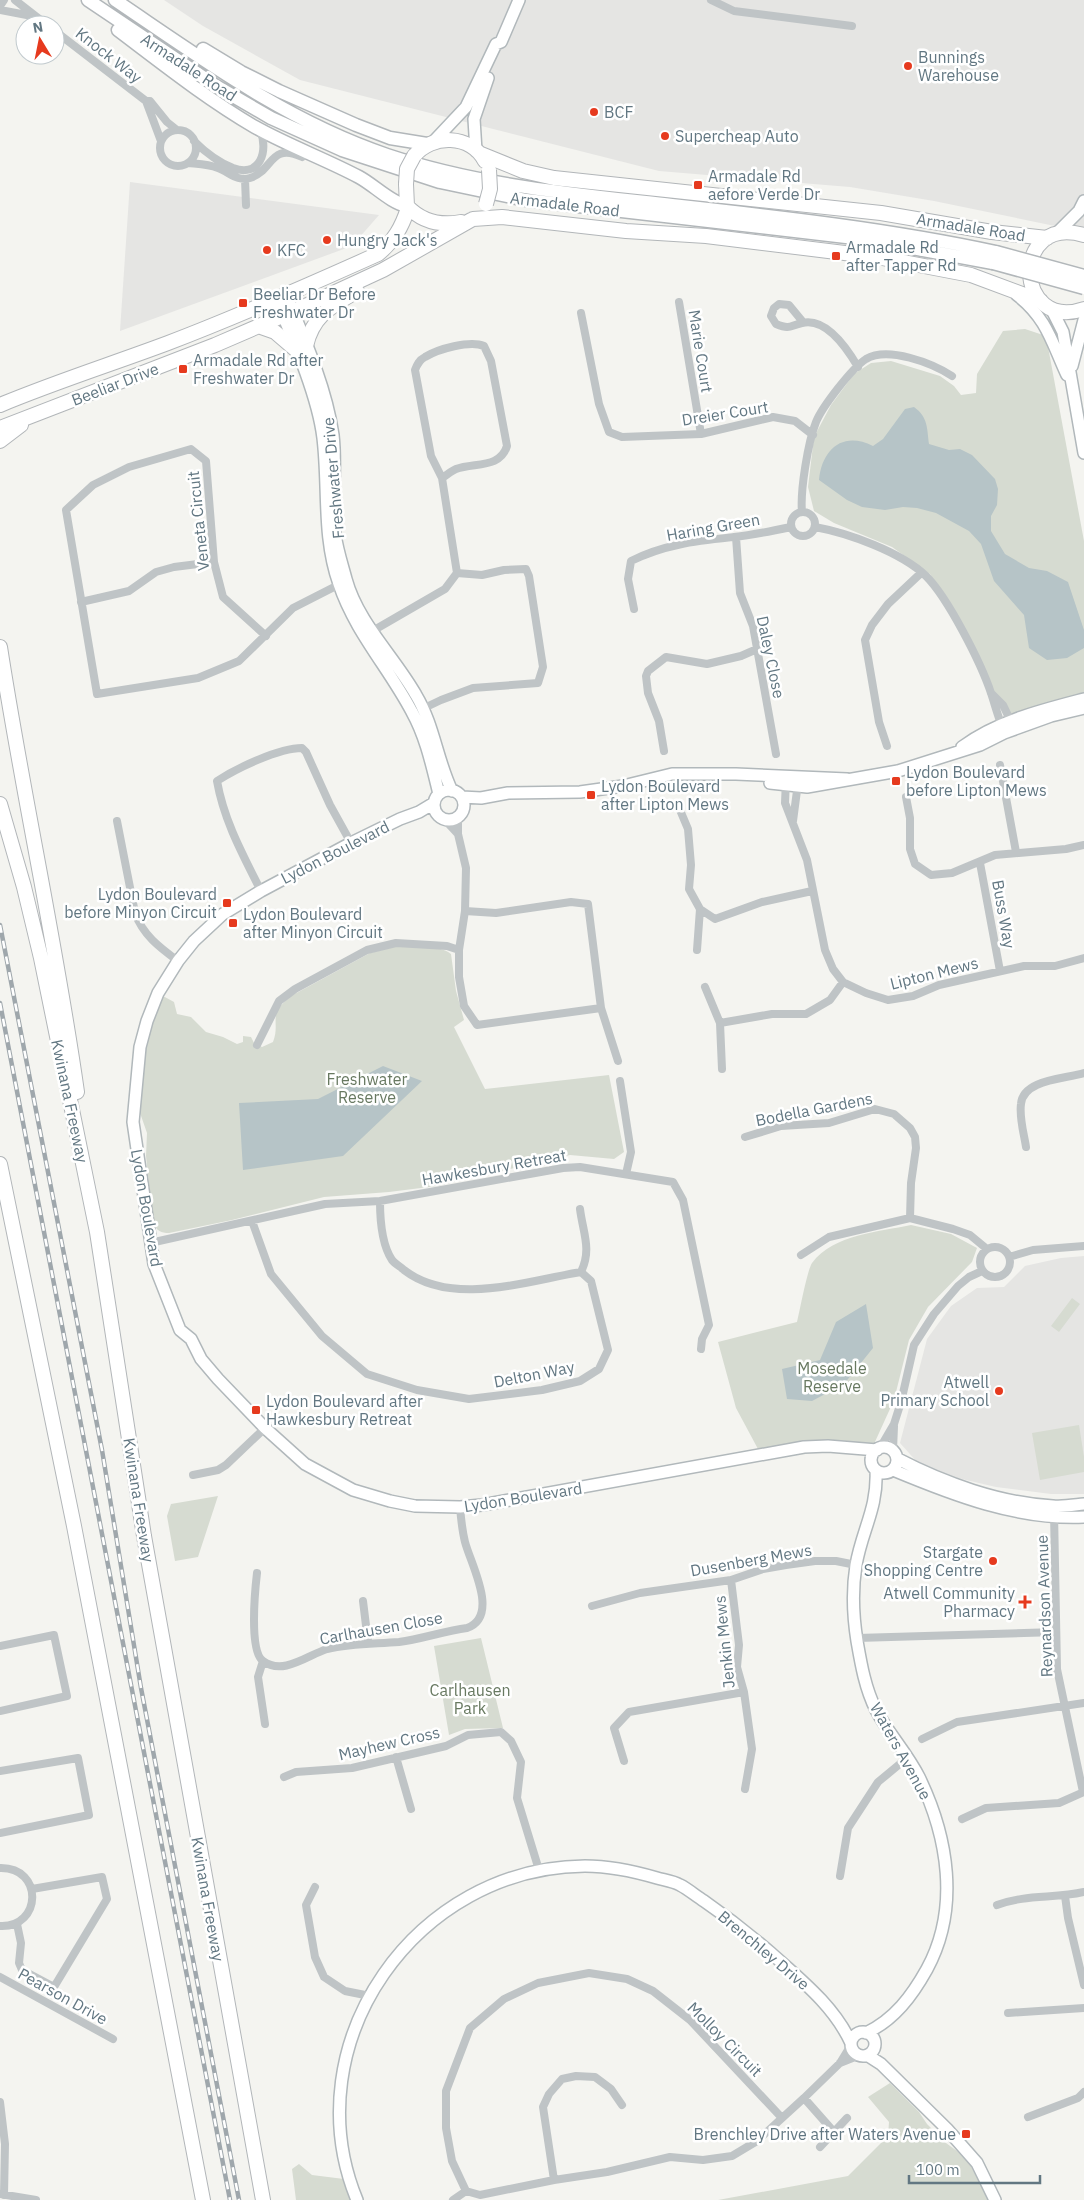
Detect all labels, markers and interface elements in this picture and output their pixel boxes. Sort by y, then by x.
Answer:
north arrow [15,15,65,65]
text: N [31,17,44,37]
street label: Knock Way [72,23,146,87]
street label: Armadale Road [137,29,241,105]
place label: Bunnings Warehouse [918,47,999,85]
marker: Bunnings Warehouse [902,60,914,72]
place label: BCF [604,102,633,122]
marker: BCF [588,106,600,118]
place label: Supercheap Auto [675,126,799,146]
marker: Supercheap Auto [659,130,671,142]
place label: Armadale Rd aefore Verde Dr [708,166,820,204]
marker: Armadale Rd aefore Verde Dr [692,179,704,191]
street label: Armadale Road [509,187,621,221]
street label: Armadale Road [915,209,1027,245]
place label: Hungry Jack's [337,230,438,250]
marker: Hungry Jack's [321,234,333,246]
place label: Armadale Rd after Tapper Rd [846,237,957,275]
place label: KFC [277,240,306,260]
marker: KFC [261,244,273,256]
marker: Armadale Rd after Tapper Rd [830,250,842,262]
place label: Beeliar Dr Before Freshwater Dr [253,284,376,322]
marker: Beeliar Dr Before Freshwater Dr [237,297,249,309]
street label: Marie Court [685,308,717,394]
place label: Armadale Rd after Freshwater Dr [193,350,323,388]
street label: Beeliar Drive [69,358,162,410]
marker: Armadale Rd after Freshwater Dr [177,363,189,375]
street label: Dreier Court [680,396,770,430]
street label: Freshwater Drive [318,416,348,540]
street label: Veneta Circuit [183,470,213,572]
street label: Haring Green [665,509,761,545]
street label: Daley Close [752,614,790,700]
place label: Lydon Boulevard before Lipton Mews [906,762,1047,800]
marker: Lydon Boulevard before Lipton Mews [890,775,902,787]
place label: Lydon Boulevard after Lipton Mews [601,776,729,814]
marker: Lydon Boulevard after Lipton Mews [585,789,597,801]
street label: Lydon Boulevard [277,816,393,888]
street label: Buss Way [988,878,1020,950]
place label: Lydon Boulevard before Minyon Circuit [64,884,217,922]
marker: Lydon Boulevard before Minyon Circuit [221,897,233,909]
place label: Lydon Boulevard after Minyon Circuit [243,904,383,942]
marker: Lydon Boulevard after Minyon Circuit [227,917,239,929]
street label: Lipton Mews [888,952,980,994]
street label: Kwinana Freeway [47,1037,93,1165]
park label: Freshwater Reserve [327,1069,408,1107]
street label: Bodella Gardens [754,1088,874,1130]
street label: Hawkesbury Retreat [420,1144,568,1190]
street label: Lydon Boulevard [127,1148,167,1268]
street label: Delton Way [492,1356,576,1392]
park label: Mosedale Reserve [797,1358,867,1396]
place label: Atwell Primary School [881,1372,989,1410]
marker: Atwell Primary School [993,1385,1005,1397]
place label: Lydon Boulevard after Hawkesbury Retreat [266,1391,423,1429]
marker: Lydon Boulevard after Hawkesbury Retreat [250,1404,262,1416]
street label: Kwinana Freeway [119,1436,159,1564]
street label: Lydon Boulevard [463,1478,583,1516]
street label: Reynardson Avenue [1032,1534,1056,1678]
street label: Dusenberg Mews [689,1539,813,1581]
place label: Stargate Shopping Centre [864,1542,983,1580]
marker: Stargate Shopping Centre [987,1555,999,1567]
place label: Atwell Community Pharmacy [883,1583,1015,1621]
street label: Jenkin Mews [709,1595,739,1689]
marker: Atwell Community Pharmacy [1019,1596,1031,1608]
street label: Carlhausen Close [318,1607,444,1649]
park label: Carlhausen Park [429,1680,511,1718]
street label: Waters Avenue [866,1699,936,1803]
street label: Mayhew Cross [336,1722,442,1764]
street label: Kwinana Freeway [187,1835,229,1963]
street label: Brenchley Drive [714,1906,814,1994]
street label: Pearson Drive [15,1963,111,2029]
street label: Molloy Circuit [683,1997,767,2081]
place label: Brenchley Drive after Waters Avenue [693,2124,956,2144]
marker: Brenchley Drive after Waters Avenue [960,2128,972,2140]
scale bar [909,2152,1040,2184]
text: 100 m [916,2160,960,2179]

